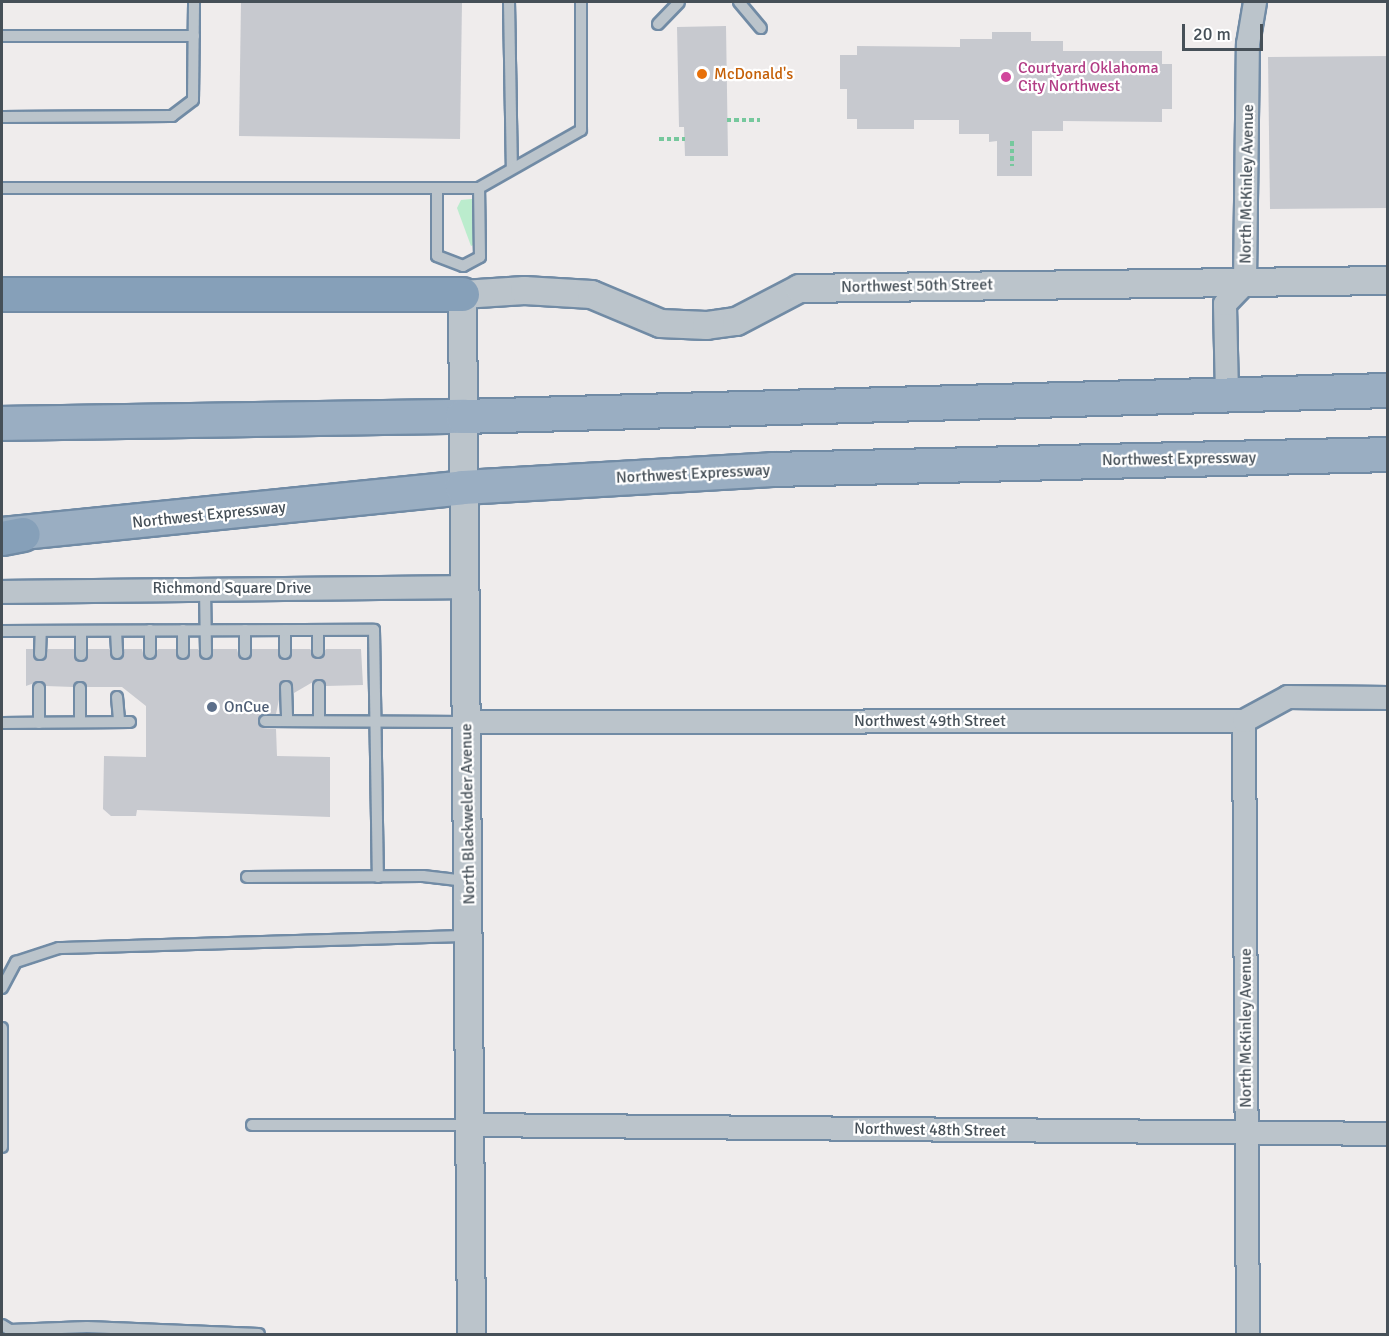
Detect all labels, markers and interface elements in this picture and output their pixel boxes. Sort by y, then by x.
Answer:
scale bar [1185,12,1266,50]
text: 20 m [1193,23,1231,45]
place label: Courtyard Oklahoma City Northwest [1018,58,1159,96]
place label: McDonald's [714,64,793,84]
marker: McDonald's [695,67,709,81]
marker: Courtyard Oklahoma City Northwest [999,70,1013,84]
street label: North McKinley Avenue [1236,104,1258,264]
street label: Northwest 50th Street [841,275,993,297]
street label: Northwest Expressway [1102,448,1256,470]
street label: Northwest Expressway [615,460,771,488]
street label: Northwest Expressway [131,497,287,533]
street label: Richmond Square Drive [152,578,312,598]
place label: OnCue [224,697,270,717]
marker: OnCue [205,700,219,714]
street label: Northwest 49th Street [854,711,1006,731]
street label: North Blackwelder Avenue [457,723,479,905]
street label: North McKinley Avenue [1236,948,1256,1108]
street label: Northwest 48th Street [854,1119,1006,1141]

